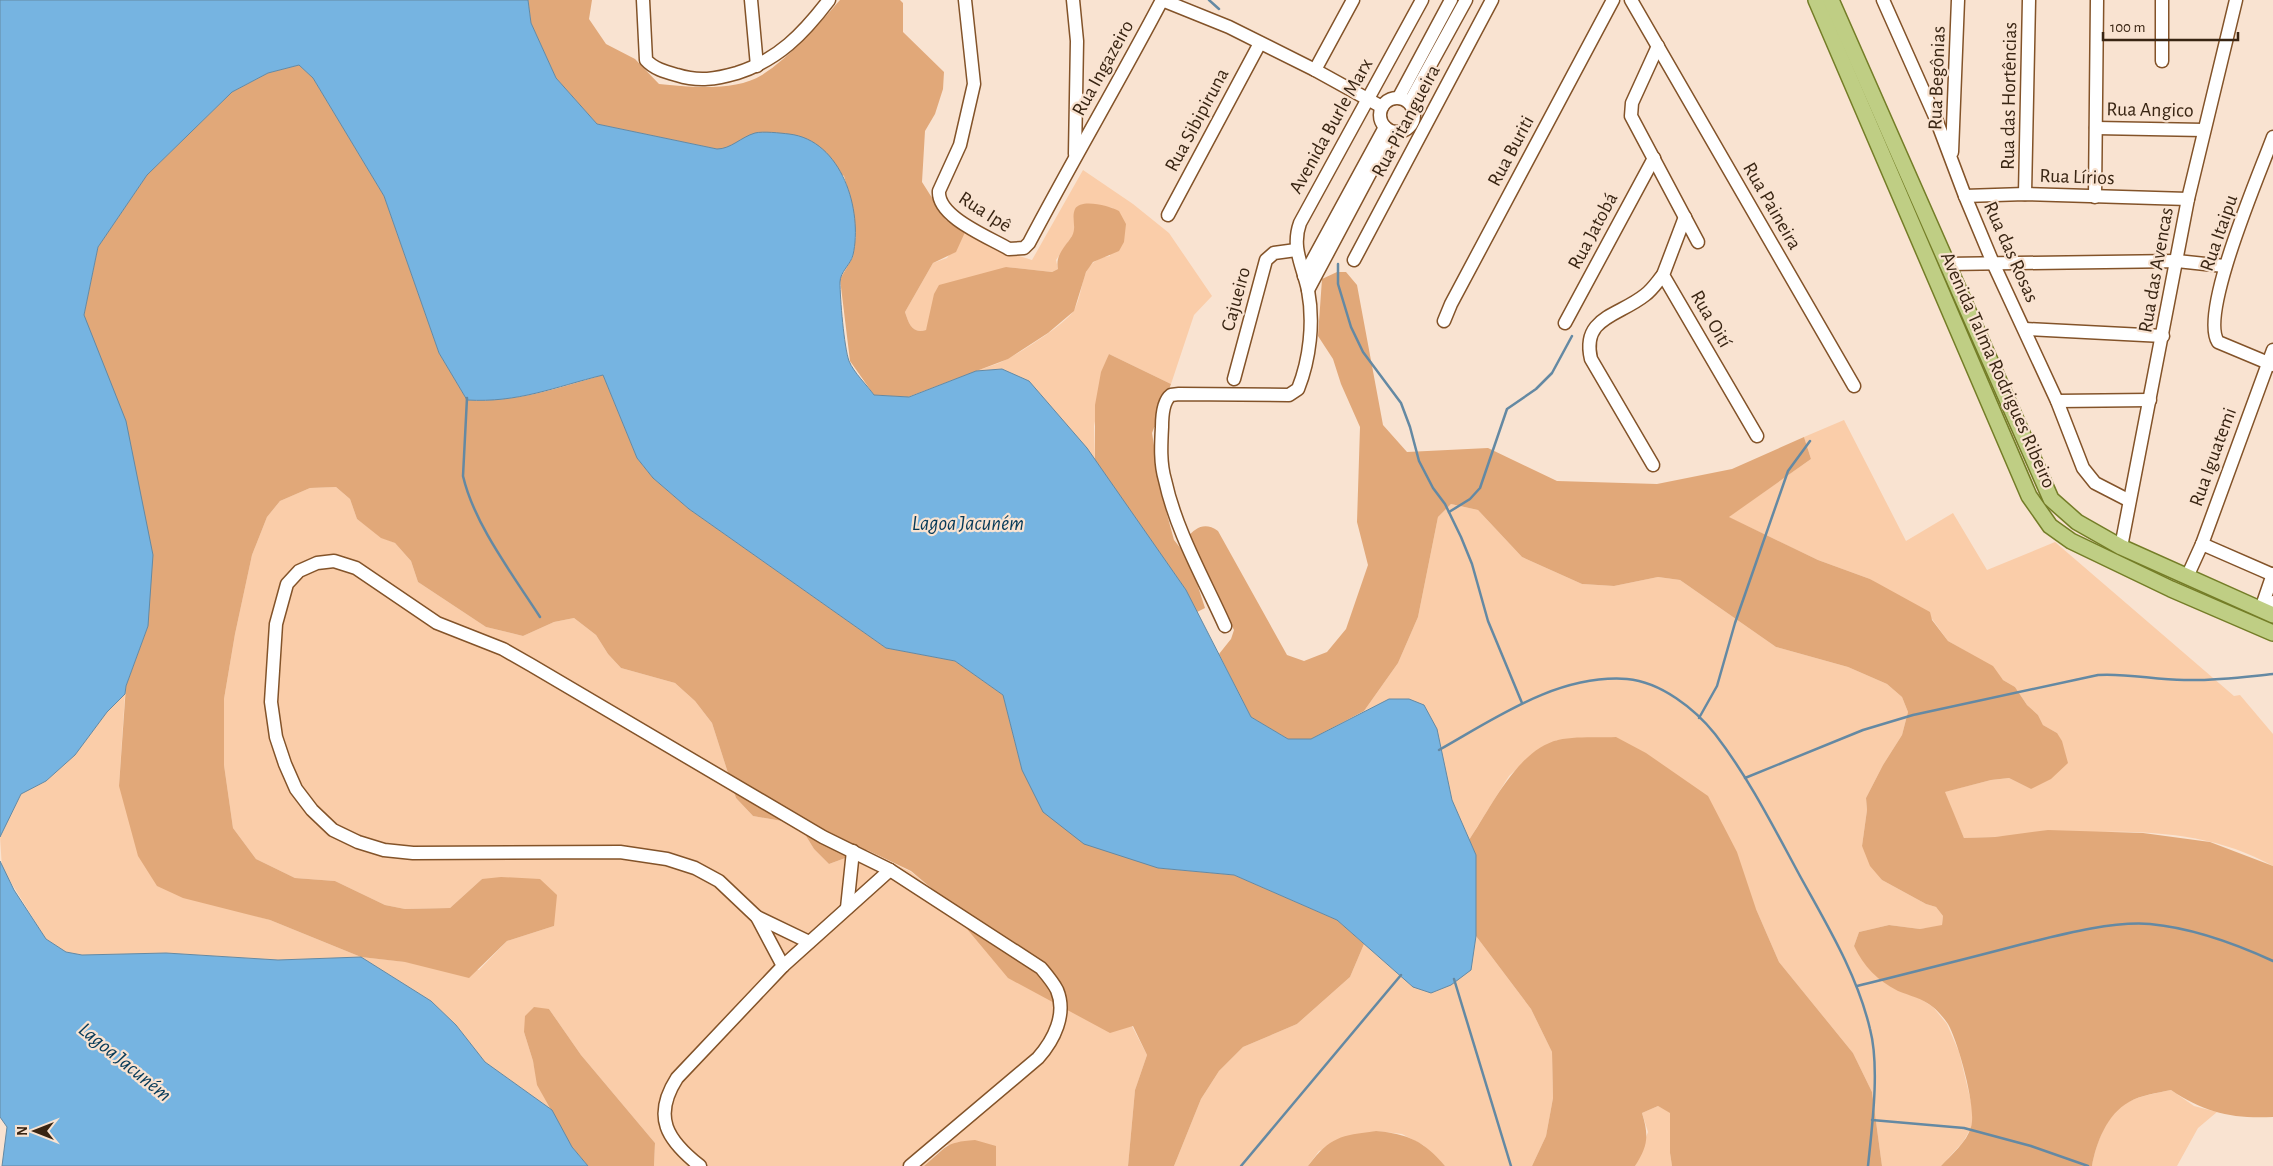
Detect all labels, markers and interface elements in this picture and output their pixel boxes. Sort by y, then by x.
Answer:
scale bar [2103,10,2238,42]
street label: Rua Ingazeiro [1069,17,1137,119]
text: 100 m [2110,20,2145,35]
street label: Rua das Hortências [1998,22,2020,170]
street label: Rua Begônias [1925,26,1949,130]
street label: Avenida Burle Marx [1286,55,1377,197]
street label: Rua Pitangueira [1368,62,1444,180]
street label: Rua Sibipiruna [1161,65,1233,175]
street label: Rua Angico [2106,99,2194,121]
street label: Rua Buriti [1484,112,1538,190]
street label: Rua Paineira [1739,159,1805,253]
street label: Rua Lírios [2039,166,2115,188]
street label: Rua Ipê [955,188,1015,236]
street label: Rua Jatobá [1564,189,1622,273]
street label: Rua Itaipu [2197,192,2241,274]
street label: Rua das Rosas [1980,199,2042,305]
street label: Rua das Avencas [2135,206,2177,334]
street label: Avenida Talma Rodrigues Ribeiro [1937,249,2059,491]
street label: Cajueiro [1218,265,1254,333]
street label: Rua Oití [1687,287,1735,351]
street label: Rua Iguatemi [2186,405,2240,509]
water label: Lagoa Jacuném [912,513,1024,534]
water label: Lagoa Jacuném [75,1018,175,1106]
north arrow [10,1106,60,1156]
text: N [16,1126,30,1136]

